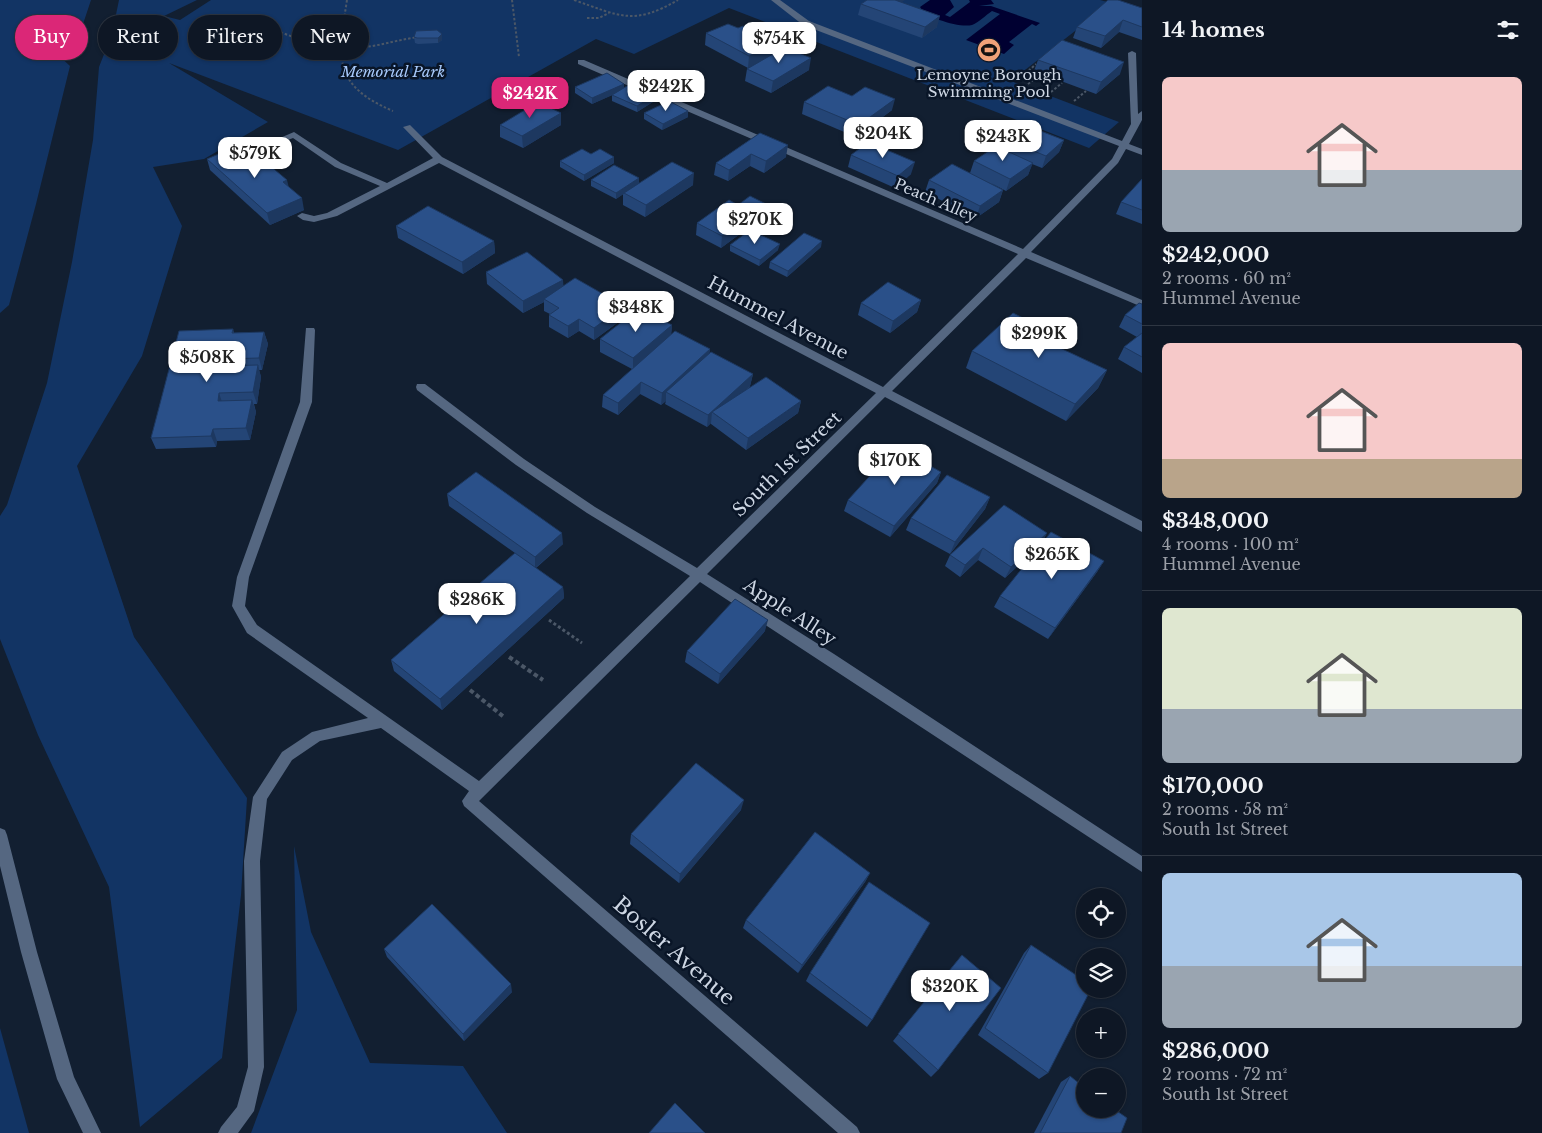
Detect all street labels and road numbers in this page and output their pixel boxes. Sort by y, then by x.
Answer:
street label: Peach Alley [892,174,981,226]
street label: Hummel Avenue [704,272,852,364]
street label: South 1st Street [728,407,846,521]
street label: Apple Alley [739,573,841,650]
street label: Bosler Avenue [608,891,740,1011]

